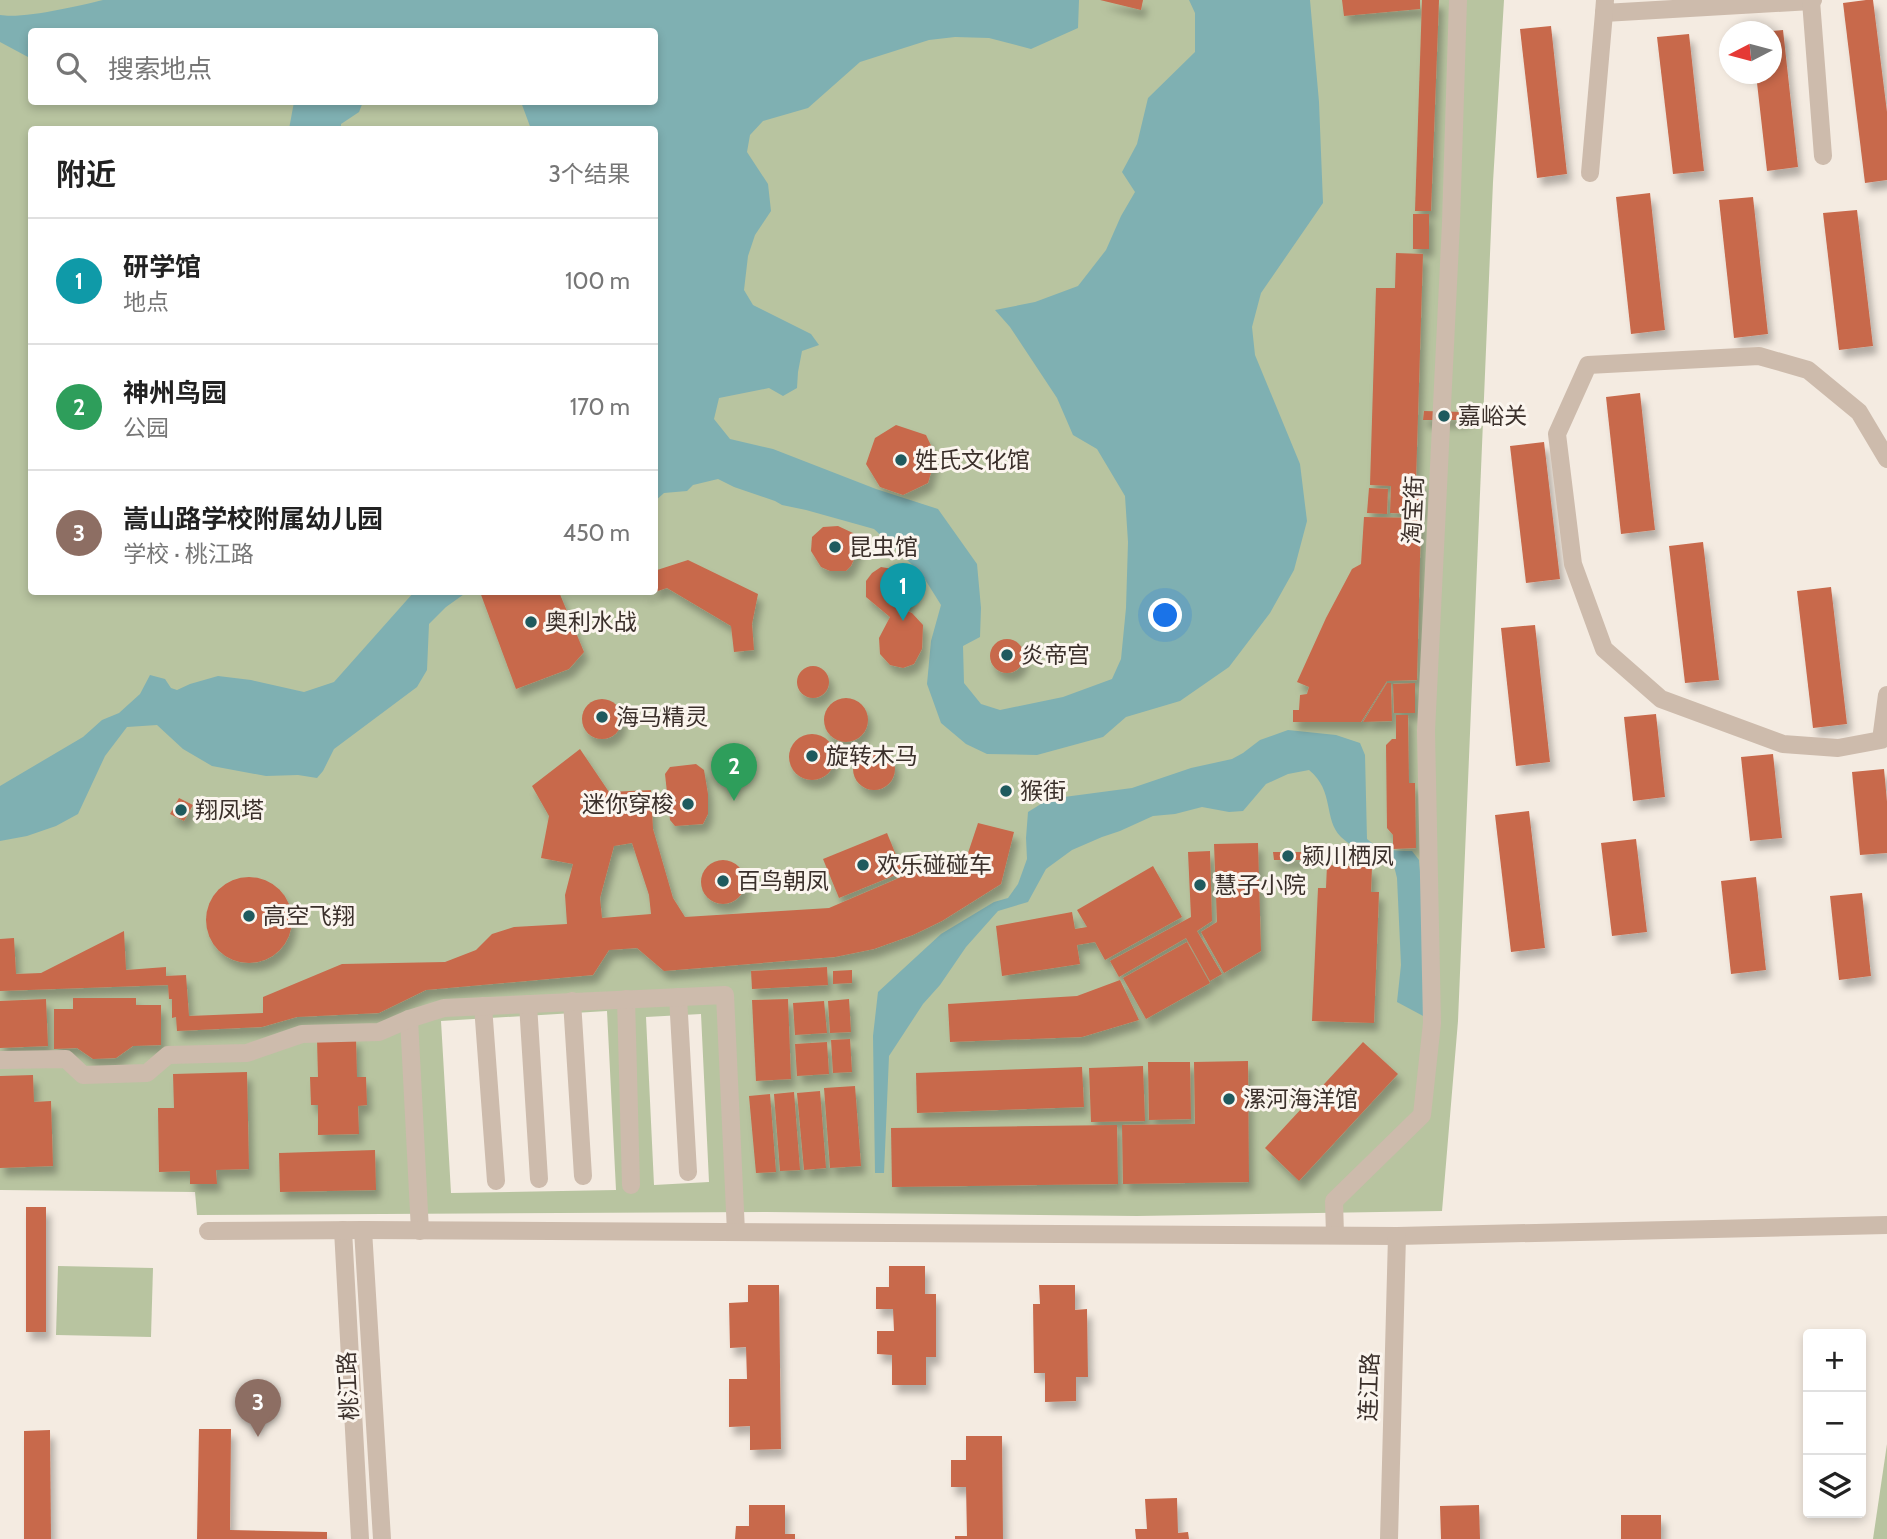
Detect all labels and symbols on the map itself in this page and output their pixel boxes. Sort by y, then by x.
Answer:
north arrow [1719,21,1782,84]
place label: 嘉峪关 [1458,402,1527,430]
marker: 嘉峪关 [1436,408,1452,424]
place label: 姓氏文化馆 [915,446,1030,474]
marker: 姓氏文化馆 [893,452,909,468]
street label: 淘宝街 [1397,475,1429,545]
place label: 昆虫馆 [849,533,918,561]
marker: 昆虫馆 [827,539,843,555]
pin: 1 [880,563,926,621]
your location [1148,598,1182,632]
place label: 奥利水战 [545,608,637,636]
marker: 奥利水战 [523,614,539,630]
place label: 炎帝宫 [1021,641,1090,669]
marker: 炎帝宫 [999,647,1015,663]
place label: 海马精灵 [616,703,708,731]
marker: 海马精灵 [594,709,610,725]
place label: 旋转木马 [826,742,918,770]
pin: 2 [711,743,757,801]
marker: 旋转木马 [804,748,820,764]
place label: 猴街 [1020,777,1066,805]
marker: 猴街 [998,783,1014,799]
place label: 迷你穿梭 [582,790,674,818]
place label: 翔凤塔 [195,796,264,824]
marker: 迷你穿梭 [680,796,696,812]
marker: 翔凤塔 [173,802,189,818]
place label: 颍川栖凤 [1302,842,1394,870]
marker: 颍川栖凤 [1280,848,1296,864]
place label: 欢乐碰碰车 [877,851,992,879]
marker: 欢乐碰碰车 [855,857,871,873]
place label: 百鸟朝凤 [737,867,829,895]
place label: 慧子小院 [1214,871,1306,899]
marker: 百鸟朝凤 [715,873,731,889]
marker: 慧子小院 [1192,877,1208,893]
place label: 高空飞翔 [263,902,355,930]
marker: 高空飞翔 [241,908,257,924]
place label: 漯河海洋馆 [1243,1085,1358,1113]
marker: 漯河海洋馆 [1221,1091,1237,1107]
street label: 桃江路 [332,1351,364,1421]
street label: 连江路 [1354,1352,1384,1422]
pin: 3 [235,1379,281,1437]

